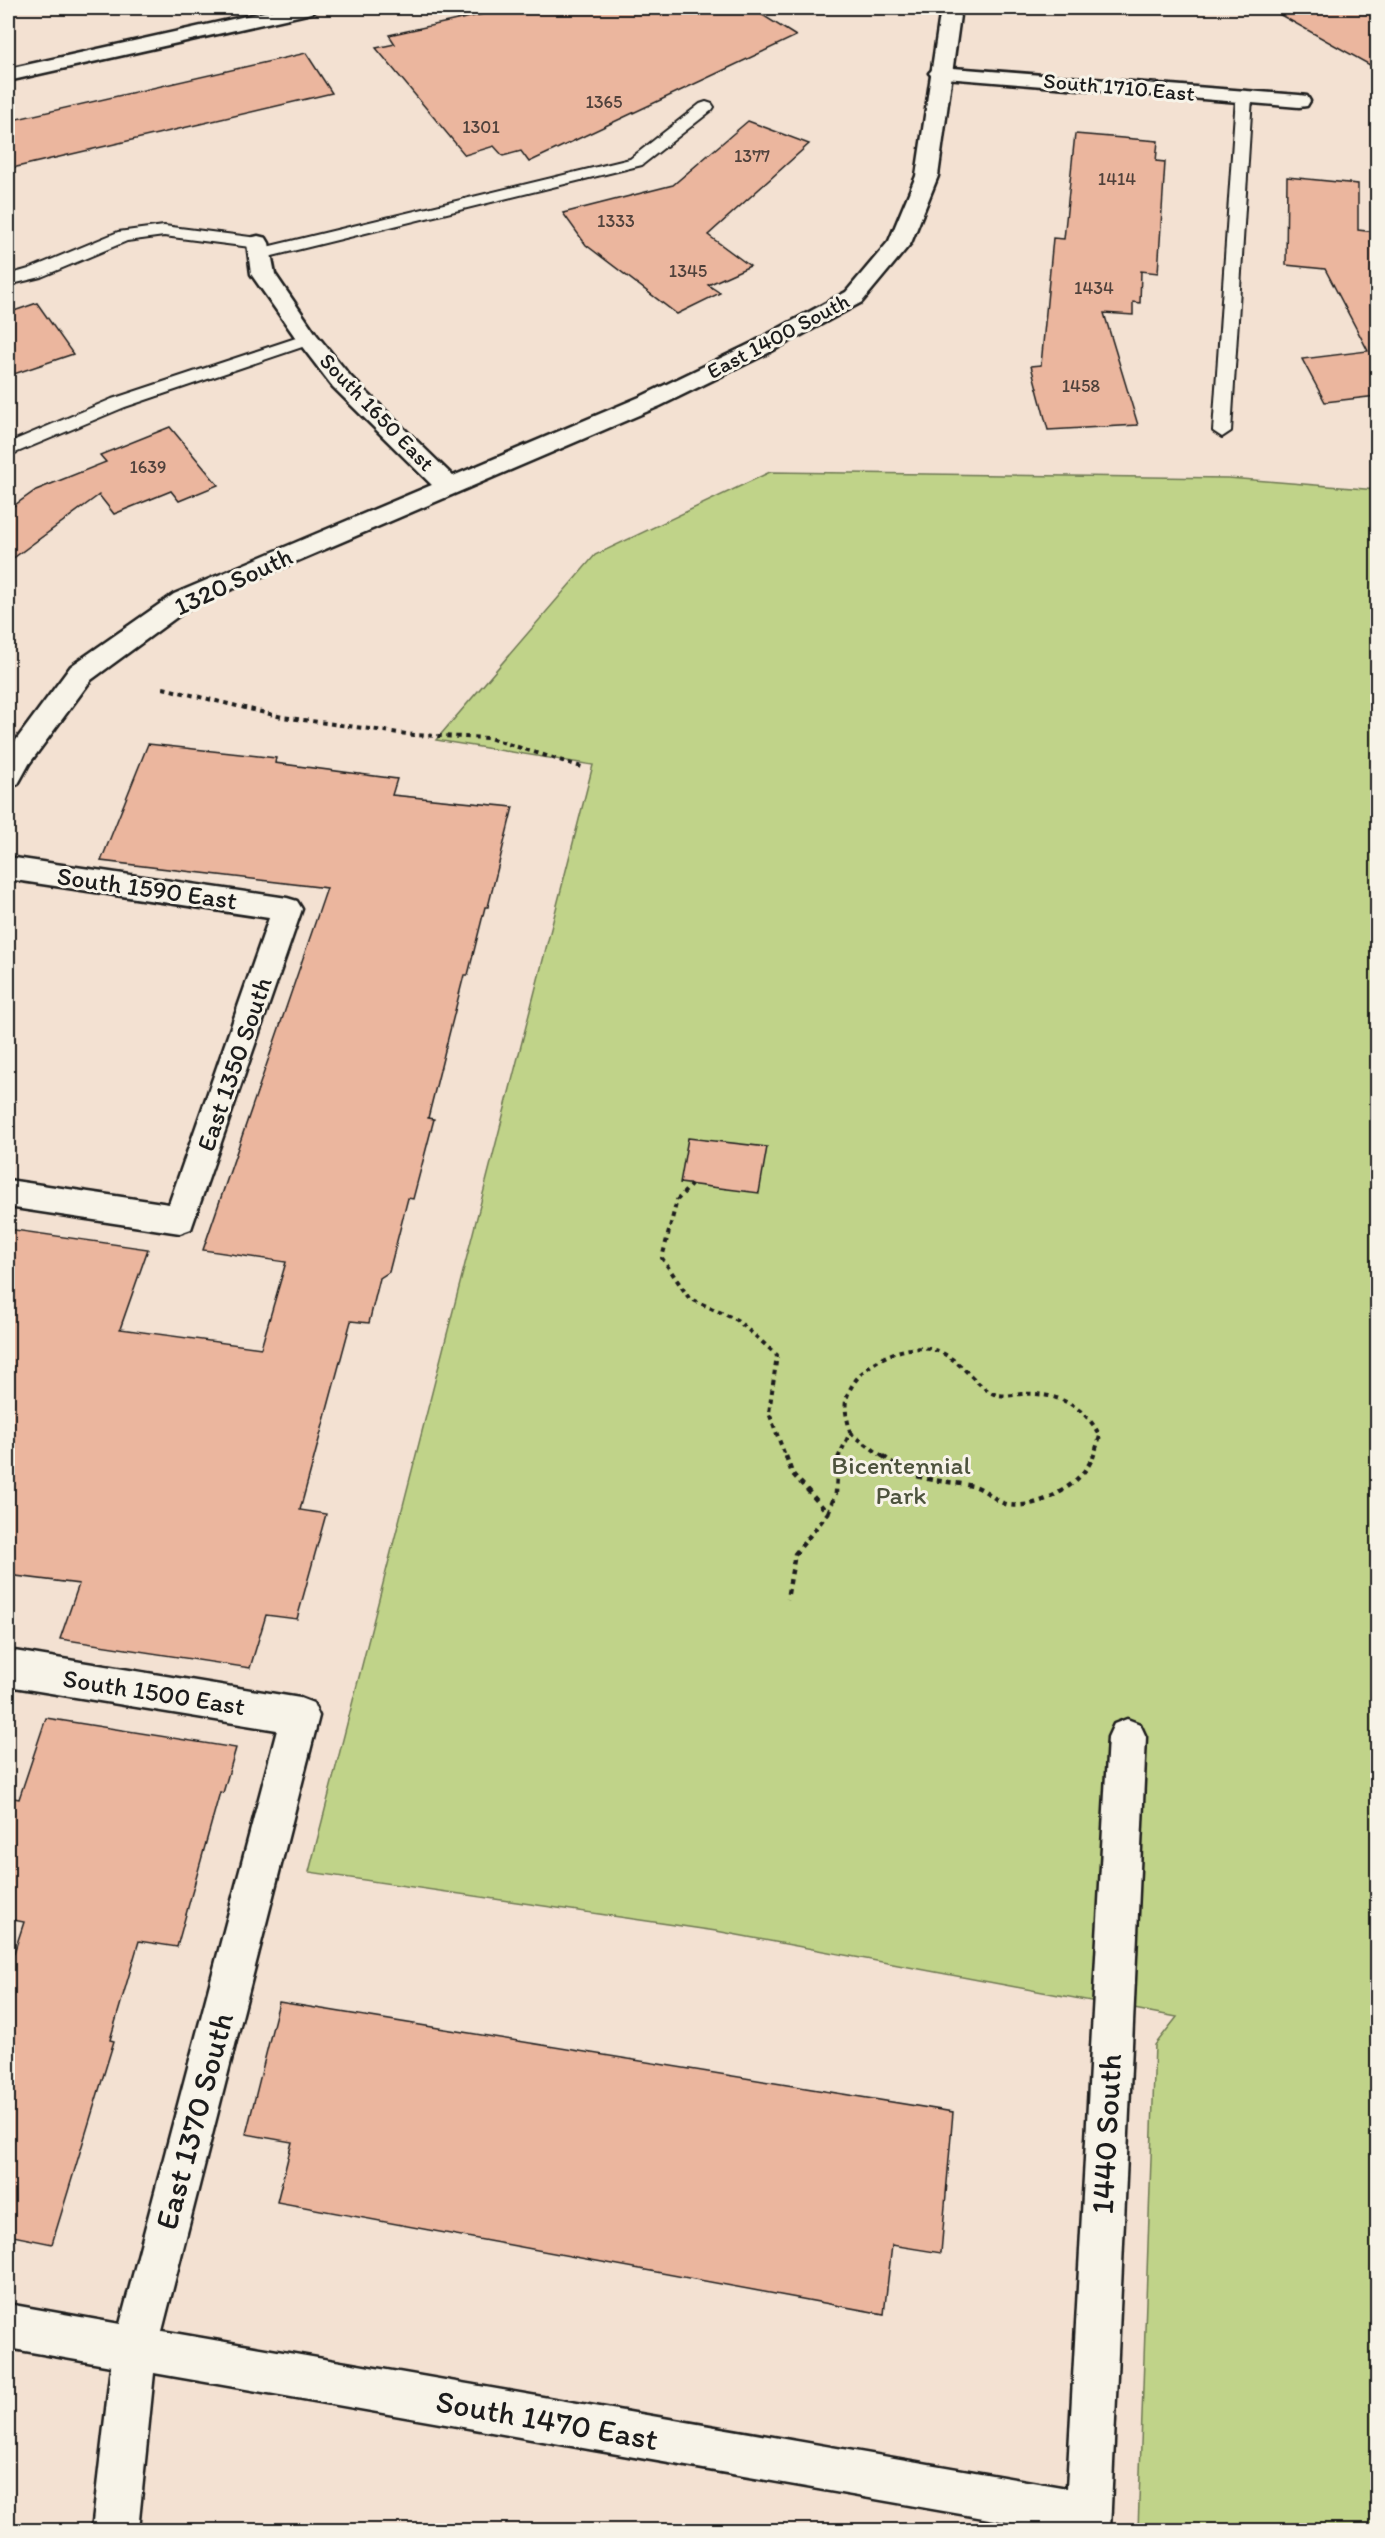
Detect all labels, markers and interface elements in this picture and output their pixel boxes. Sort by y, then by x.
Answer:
street label: South 1710 East [1042,67,1196,107]
house number: 1365 [585,91,623,113]
house number: 1301 [462,116,500,138]
house number: 1377 [734,145,770,167]
house number: 1414 [1098,168,1136,190]
house number: 1333 [597,210,635,232]
house number: 1345 [669,260,707,282]
house number: 1434 [1074,277,1114,299]
street label: East 1400 South [702,287,854,385]
street label: South 1650 East [314,347,440,477]
house number: 1458 [1062,375,1100,397]
house number: 1639 [129,456,167,478]
street label: 1320 South [169,540,297,622]
street label: South 1590 East [55,860,239,917]
street label: East 1350 South [189,973,279,1155]
park label: Bicentennial Park [831,1449,971,1511]
street label: South 1500 East [61,1662,248,1722]
street label: East 1370 South [147,2008,241,2234]
street label: 1440 South [1083,2053,1129,2215]
street label: South 1470 East [433,2382,661,2458]

